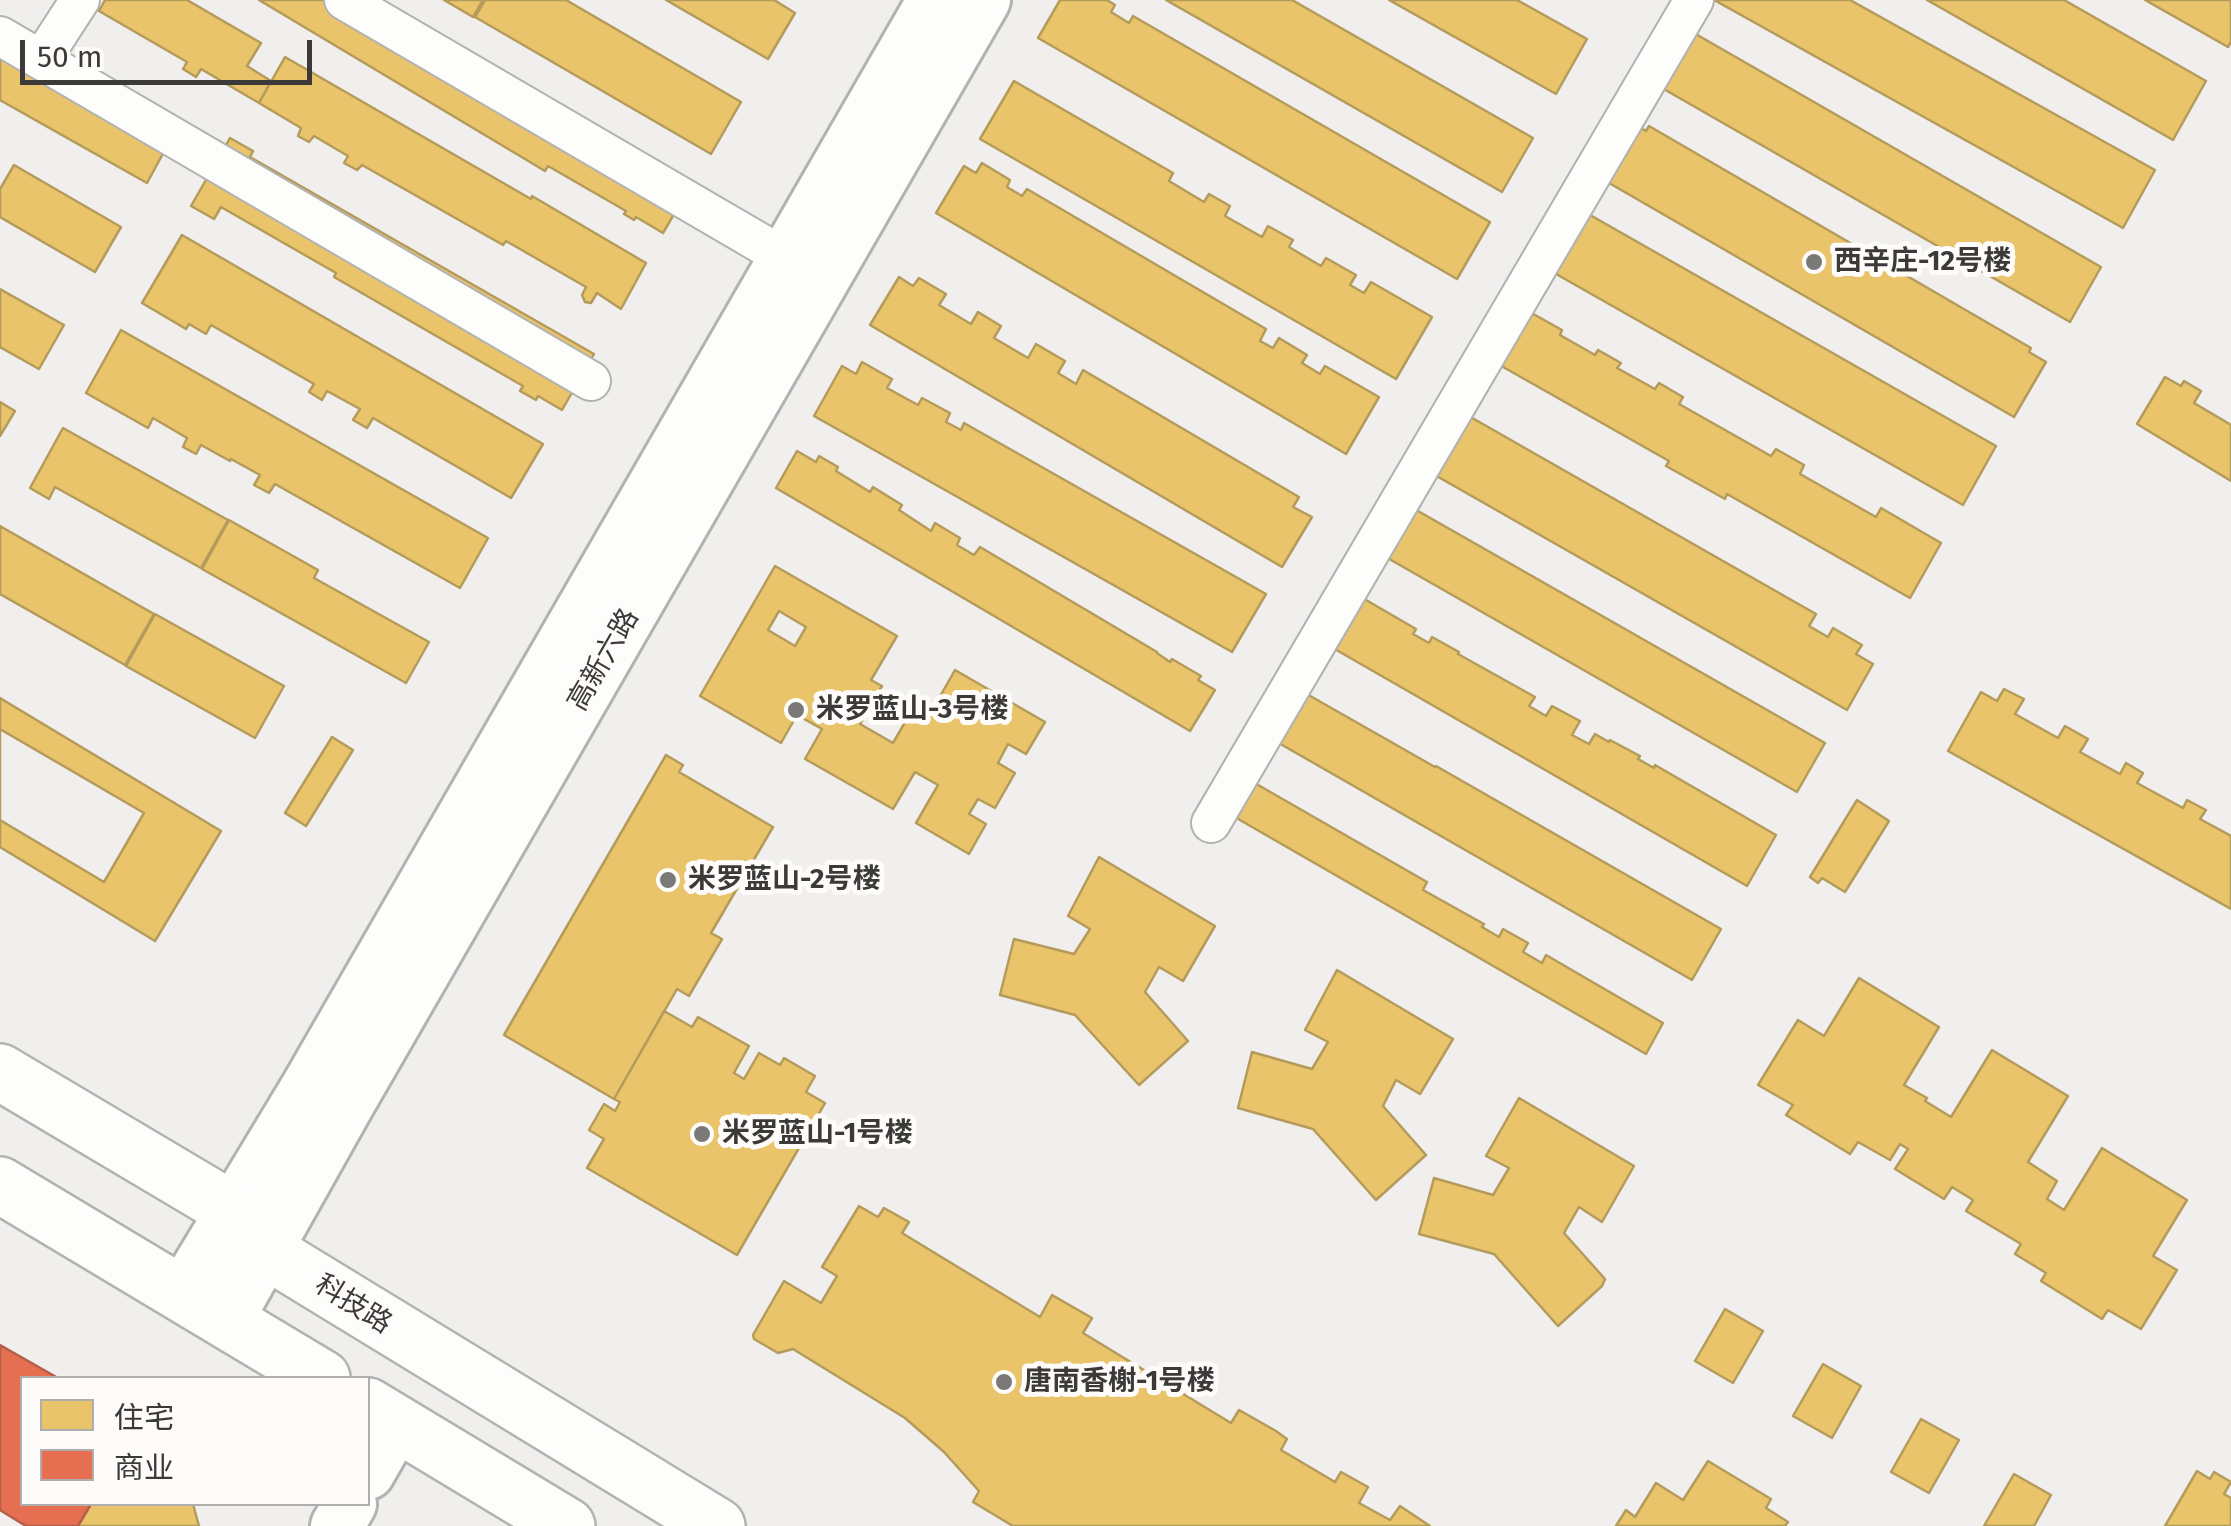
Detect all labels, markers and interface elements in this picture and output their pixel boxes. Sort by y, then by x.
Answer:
scale bar [25,20,318,82]
text: 50 m [37,39,102,75]
place label: 西辛庄-12号楼 [1834,245,2011,279]
marker: 西辛庄-12号楼 [1803,251,1825,273]
street label: 高新六路 [561,603,647,717]
place label: 米罗蓝山-3号楼 [816,693,1008,727]
marker: 米罗蓝山-3号楼 [785,699,807,721]
place label: 米罗蓝山-2号楼 [688,863,881,897]
marker: 米罗蓝山-2号楼 [657,869,679,891]
place label: 米罗蓝山-1号楼 [722,1117,912,1151]
marker: 米罗蓝山-1号楼 [691,1123,713,1145]
street label: 科技路 [308,1268,398,1342]
place label: 唐南香榭-1号楼 [1024,1365,1214,1399]
marker: 唐南香榭-1号楼 [993,1371,1015,1393]
legend [20,1376,370,1506]
text: 住宅 [114,1400,174,1436]
text: 商业 [114,1450,174,1486]

